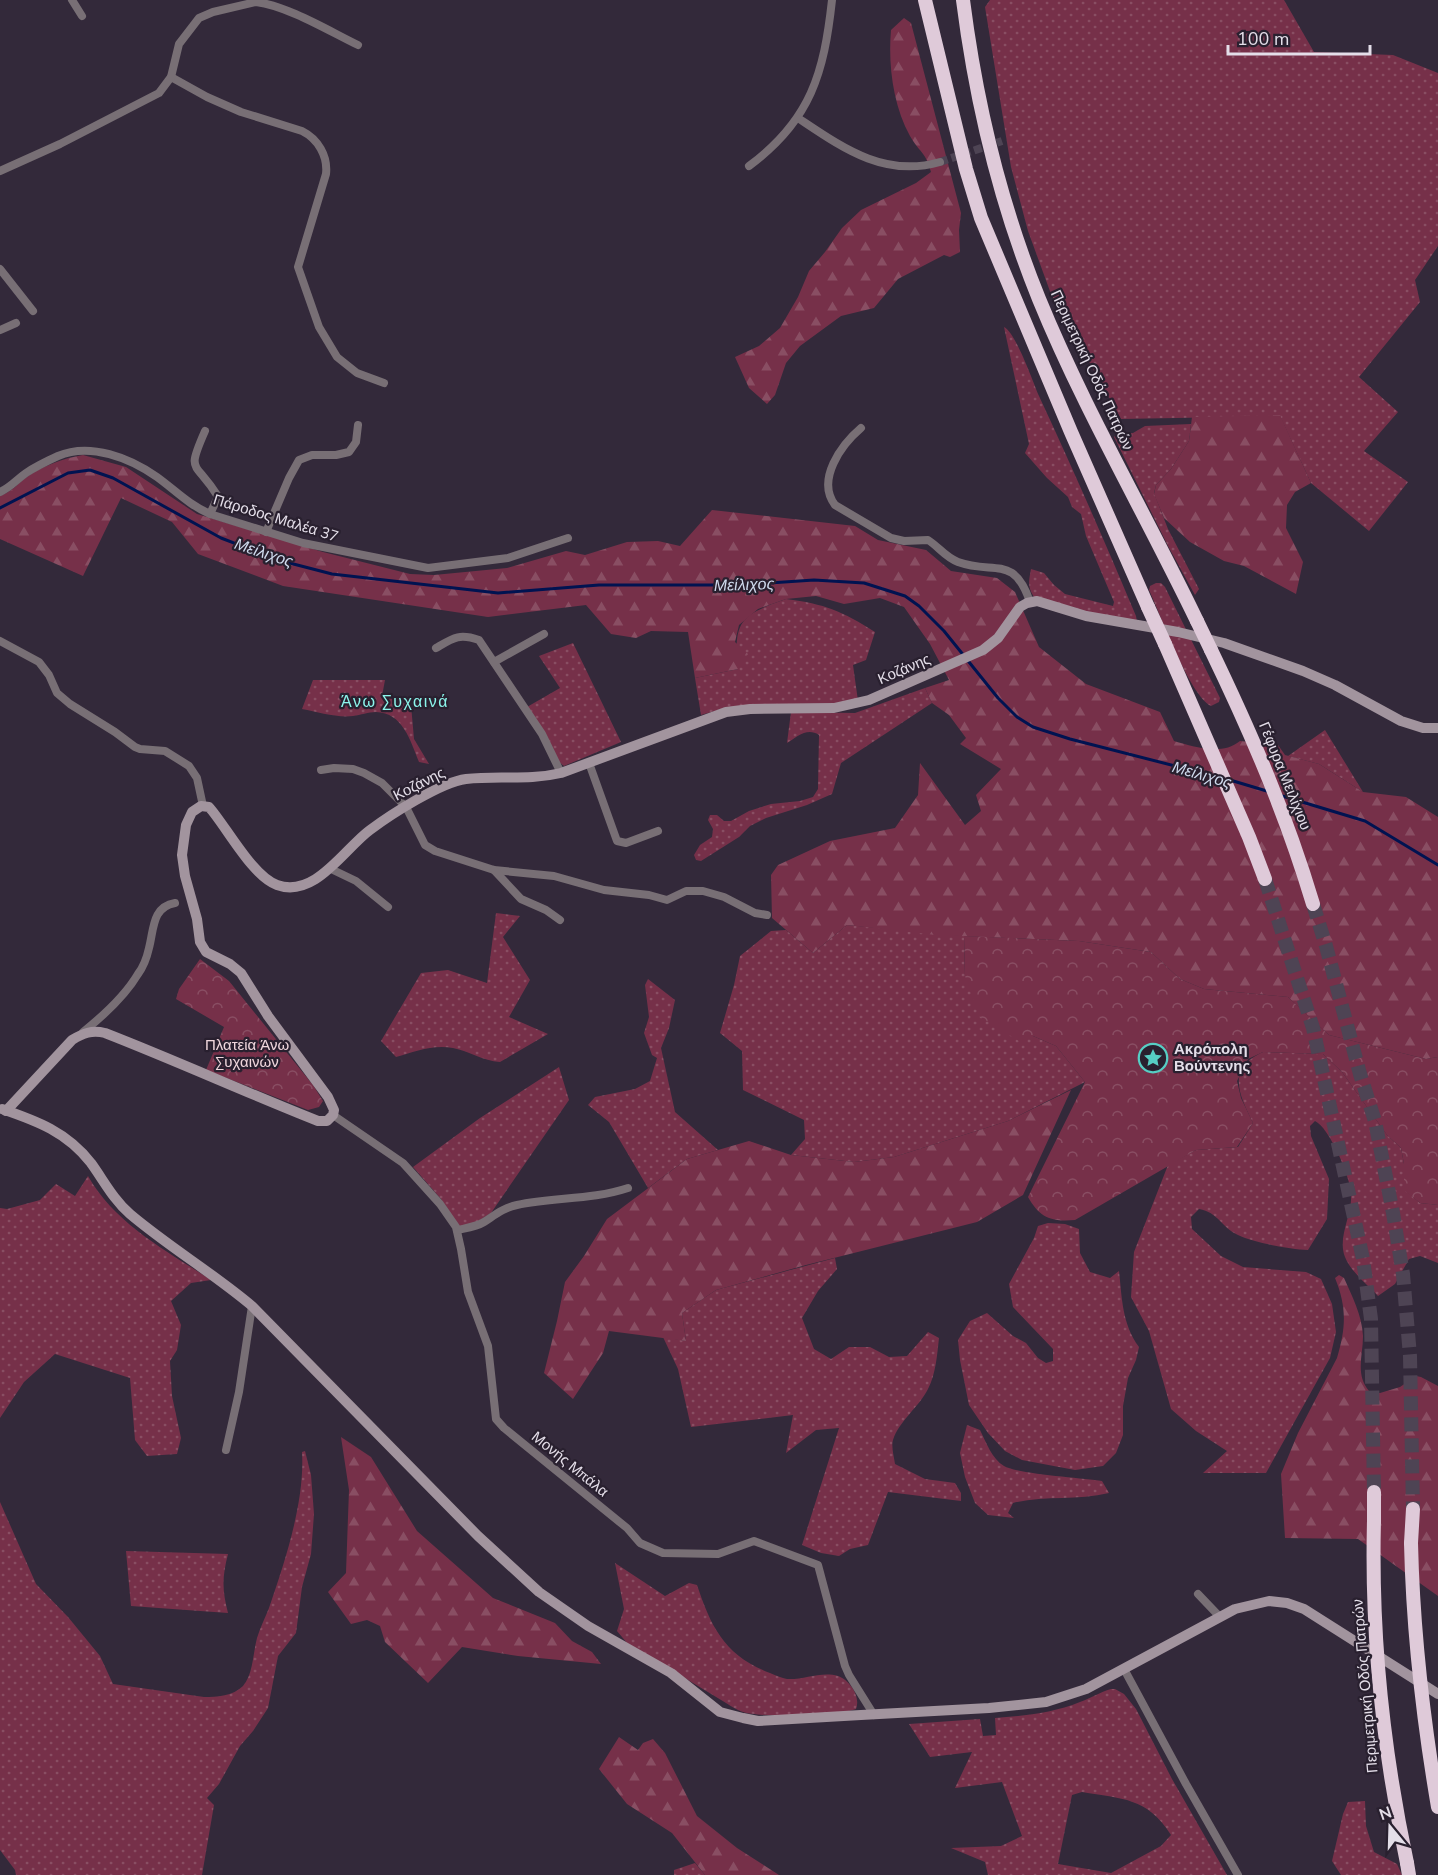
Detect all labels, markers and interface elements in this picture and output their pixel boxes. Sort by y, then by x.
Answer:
scale bar [1228,18,1370,56]
text: 100 m [1237,27,1289,51]
street label: Περιμετρική Οδός Πατρών [1046,287,1138,453]
street label: Πάροδος Μαλέα 37 [211,489,341,547]
water label: Μείλιχος [232,533,296,573]
water label: Μείλιχος [713,573,775,597]
street label: Κοζάνης [875,649,933,689]
district label: Άνω Συχαινά [341,691,449,713]
street label: Γέφυρα Μειλίχιου [1254,719,1316,833]
water label: Μείλιχος [1170,756,1234,794]
street label: Κοζάνης [390,762,448,806]
park label: Πλατεία Άνω Συχαινών [205,1035,289,1072]
place label: Ακρόπολη Βούντενης [1174,1039,1250,1076]
place icon: Ακρόπολη Βούντενης [1137,1042,1169,1074]
street label: Μονής Μπάλα [527,1427,613,1501]
street label: Περιμετρική Οδός Πατρών [1347,1598,1383,1774]
north arrow [1360,1797,1420,1857]
text: N [1376,1801,1395,1826]

